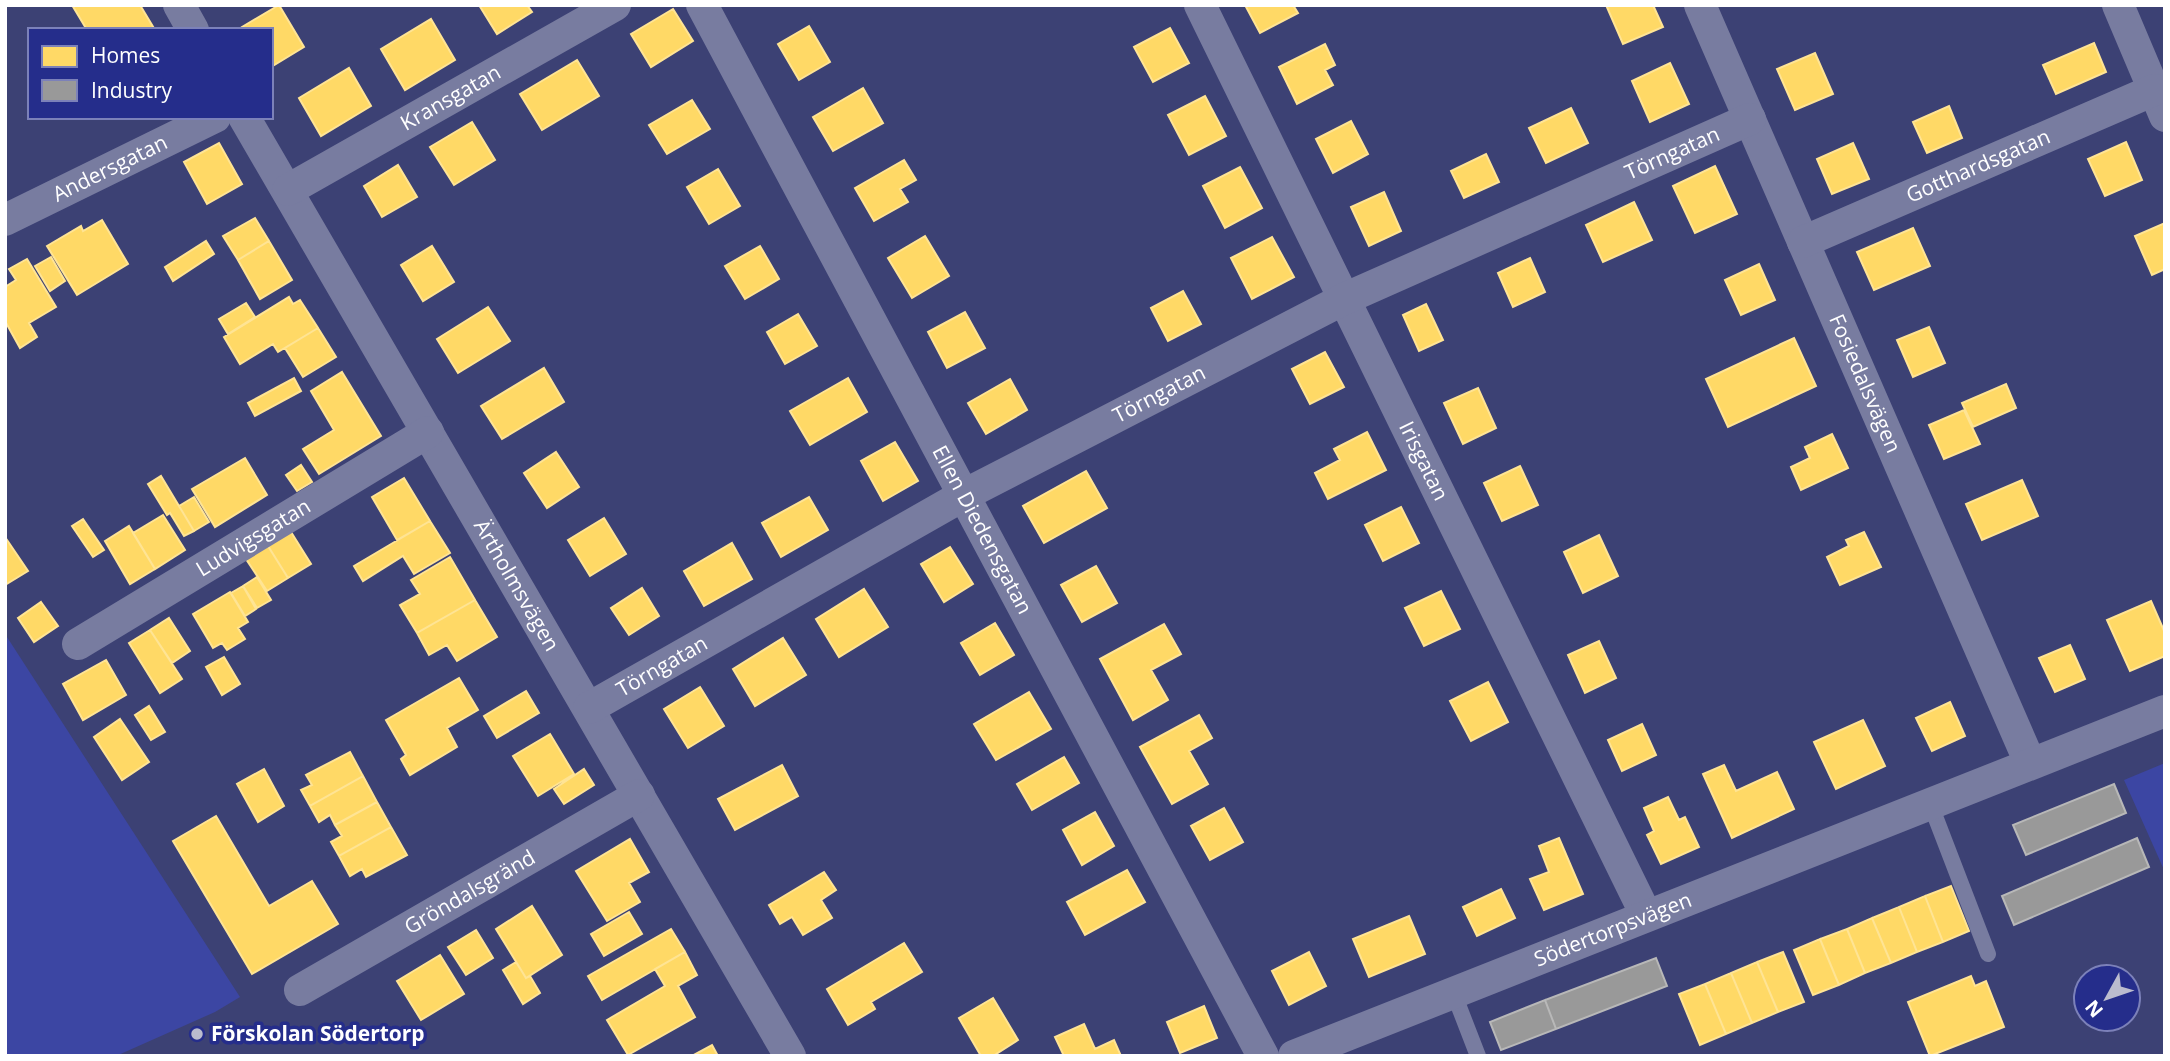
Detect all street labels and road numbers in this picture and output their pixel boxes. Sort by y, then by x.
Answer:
street label: Kransgatan [395,57,506,137]
street label: Törngatan [1620,119,1724,186]
street label: Gotthardsgatan [1902,122,2054,209]
street label: Andersgatan [48,128,172,208]
street label: Fosiedalsvägen [1823,309,1908,457]
street label: Törngatan [1108,358,1210,429]
street label: Irisgatan [1393,416,1456,505]
street label: Ellen Diedensgatan [927,440,1040,619]
street label: Ludvigsgatan [190,492,315,582]
street label: Ärtholmsvägen [468,514,567,656]
street label: Törngatan [611,629,712,703]
street label: Gröndalsgränd [399,843,540,940]
street label: Södertorpsvägen [1530,885,1695,973]

